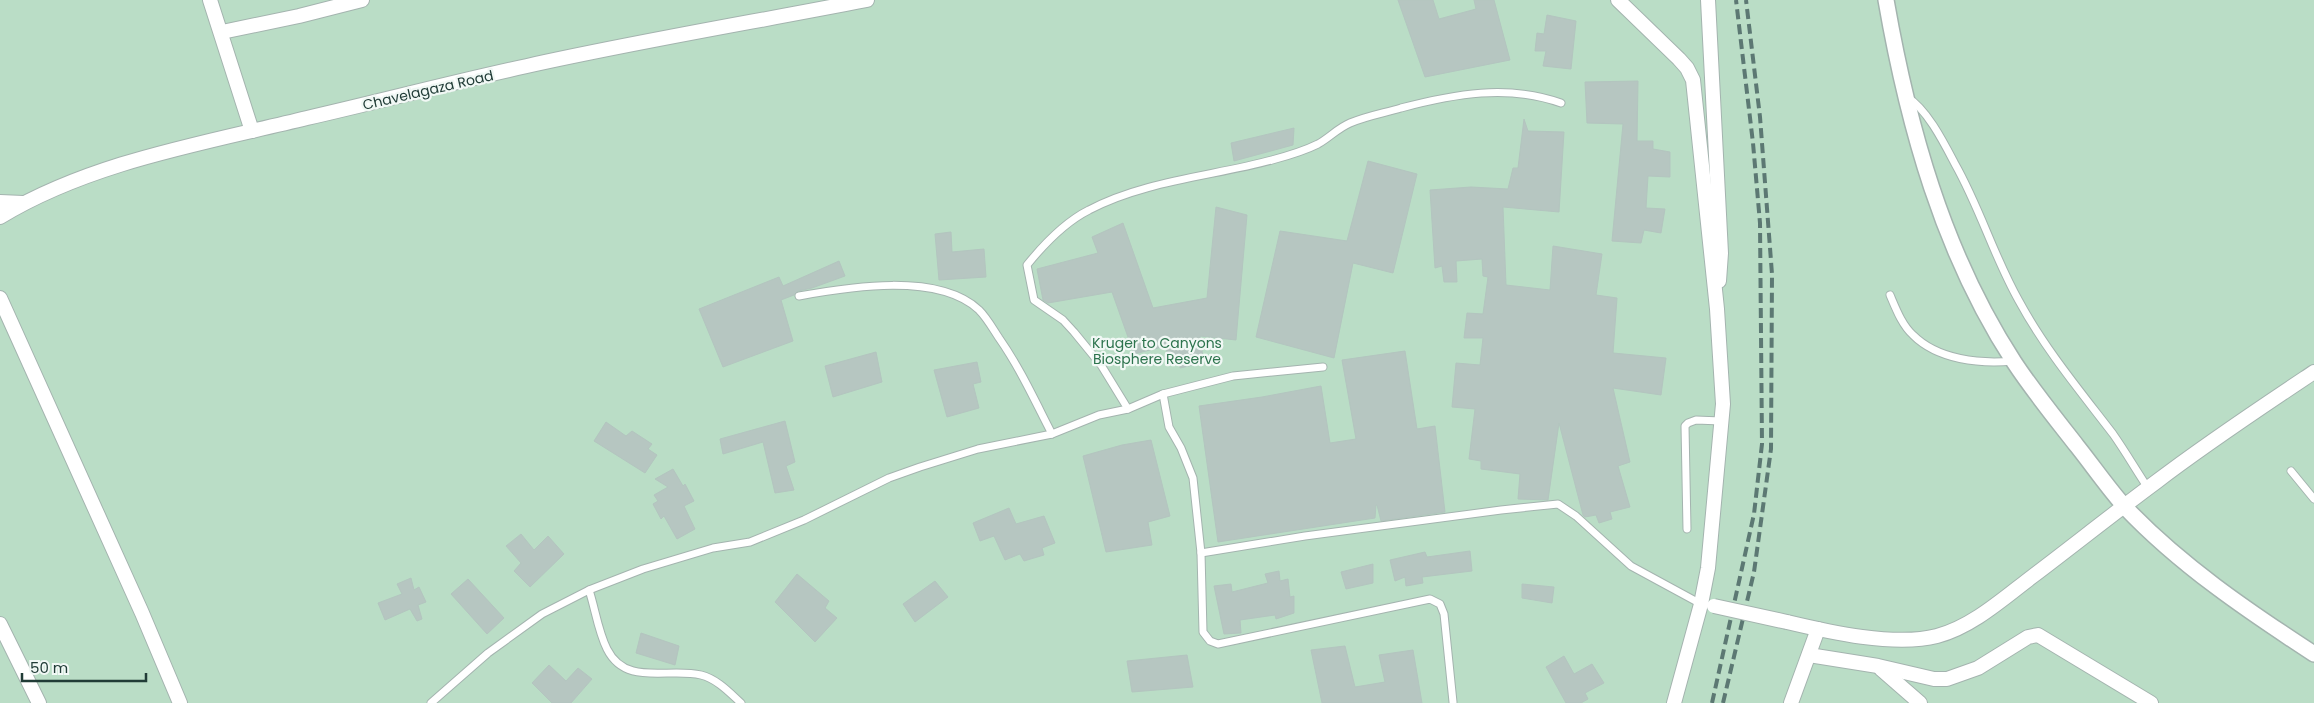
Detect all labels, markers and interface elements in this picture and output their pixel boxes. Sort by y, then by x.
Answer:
street label: Chavelagaza Road [361,65,495,115]
park label: Kruger to Canyons Biosphere Reserve [1092,333,1222,369]
scale bar [22,650,146,682]
text: 50 m [30,657,68,678]

